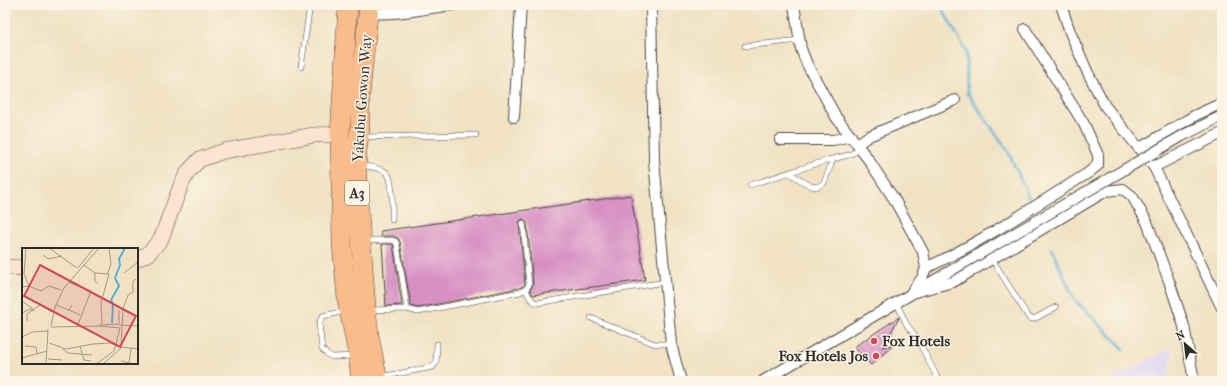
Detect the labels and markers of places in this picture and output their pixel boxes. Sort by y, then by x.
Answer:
place label: Fox Hotels [881,332,950,350]
marker: Fox Hotels [869,336,879,346]
place label: Fox Hotels Jos [777,347,868,365]
marker: Fox Hotels Jos [871,351,881,361]

